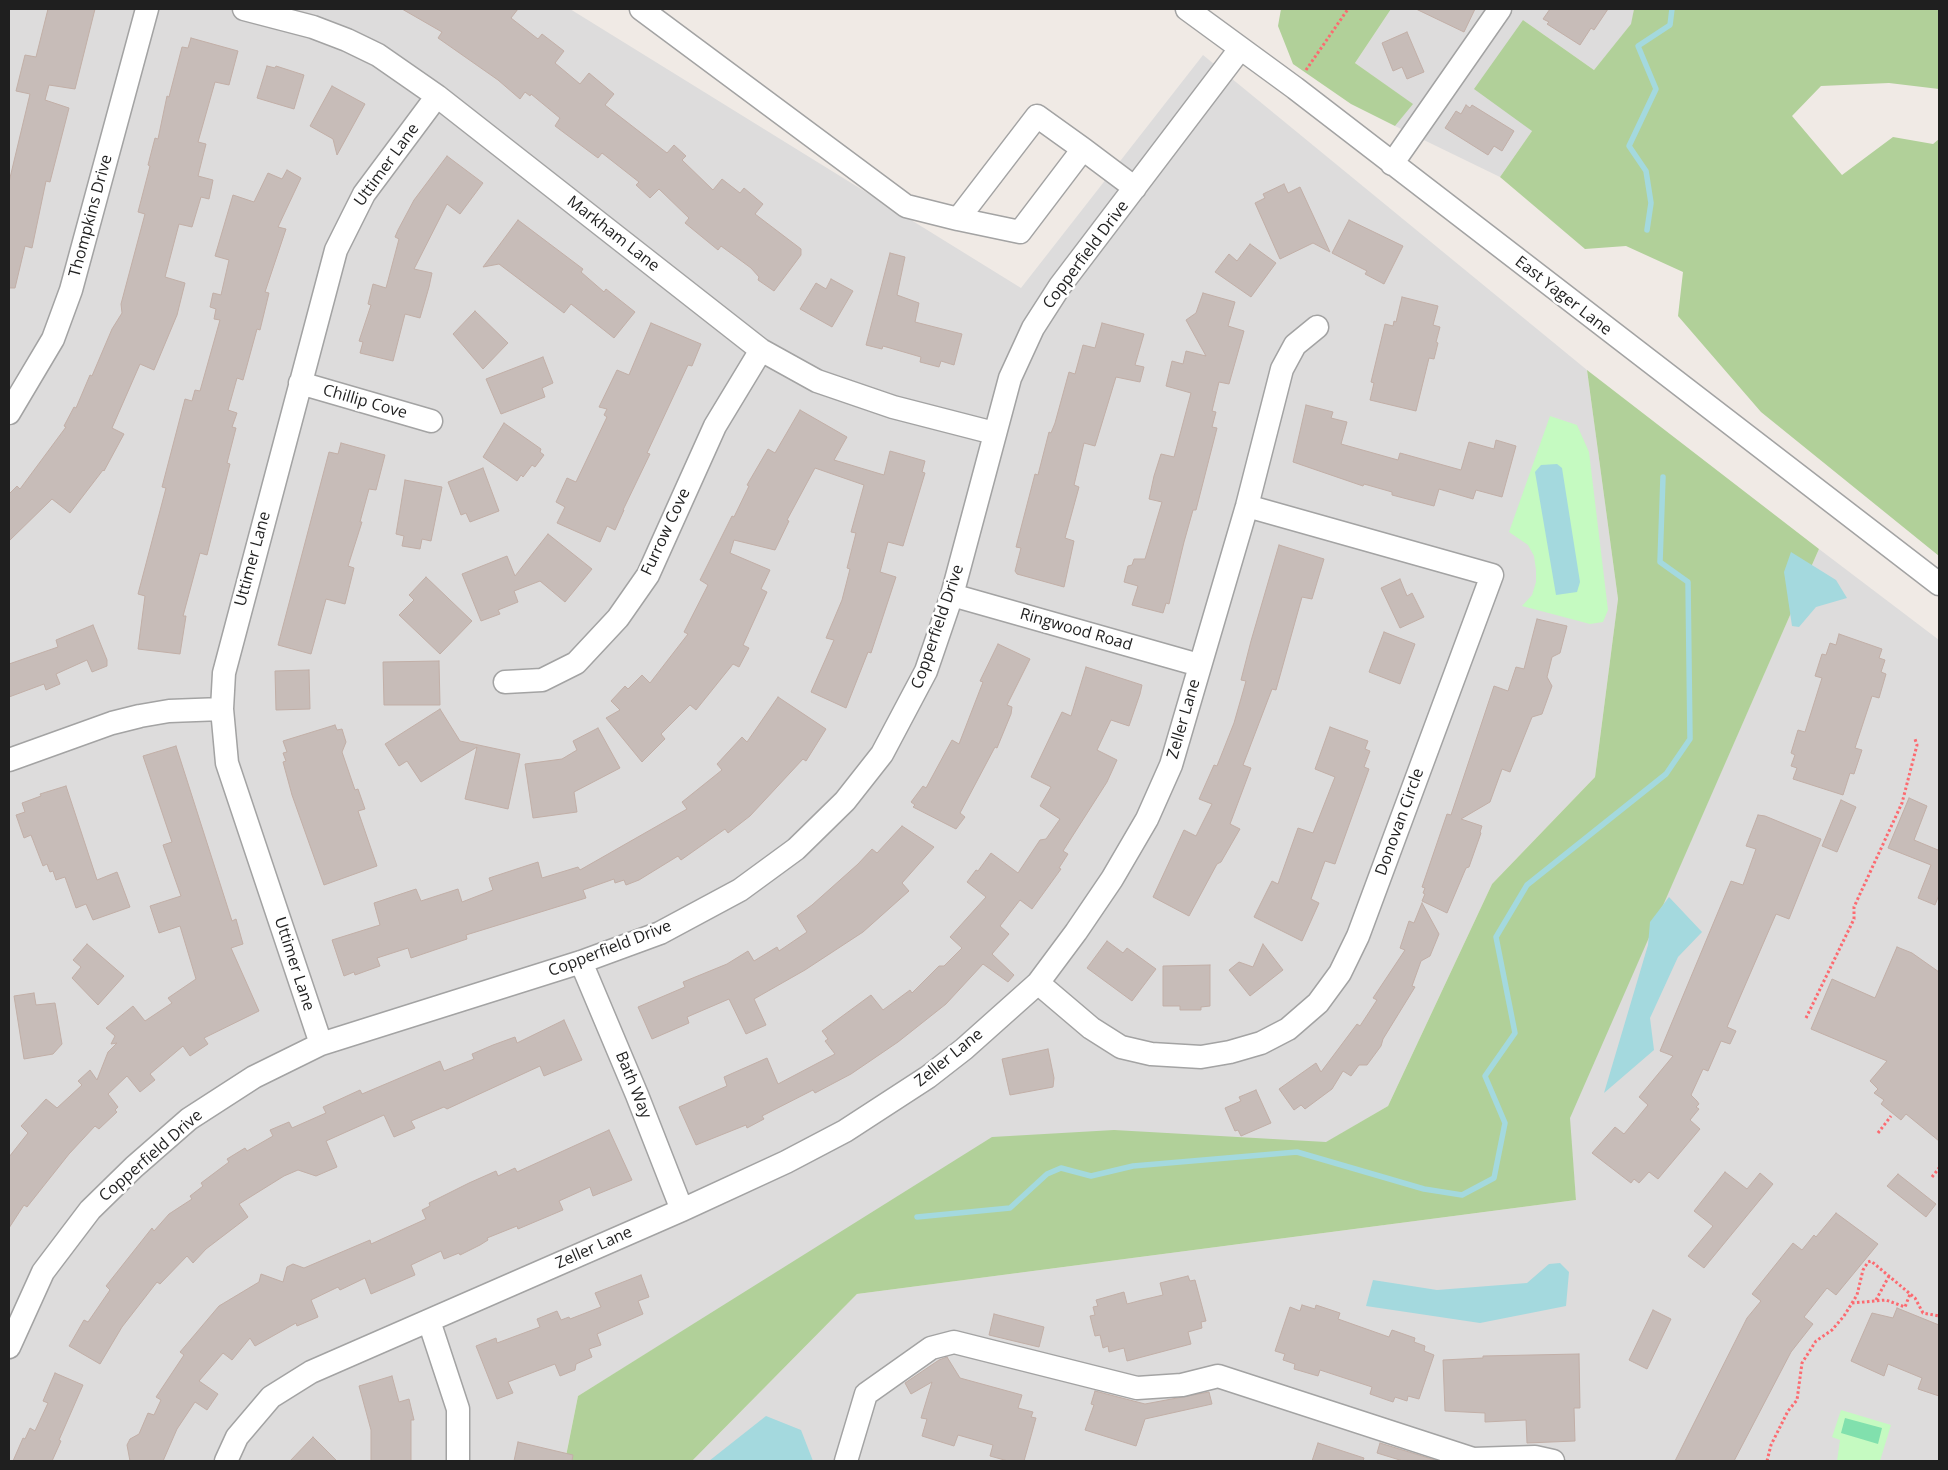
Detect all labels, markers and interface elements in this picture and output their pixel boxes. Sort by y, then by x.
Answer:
street label: Uttimer Lane [351,120,423,210]
street label: Thompkins Drive [65,153,117,279]
street label: Markham Lane [563,192,663,276]
street label: Copperfield Drive [1039,197,1133,313]
street label: East Yager Lane [1511,252,1615,340]
street label: Chillip Cove [321,381,409,423]
street label: Furrow Cove [637,485,695,579]
street label: Uttimer Lane [231,509,275,609]
street label: Copperfield Drive [908,562,968,692]
street label: Ringwood Road [1018,605,1134,655]
street label: Zeller Lane [1163,677,1205,761]
street label: Donovan Circle [1372,766,1428,878]
street label: Uttimer Lane [270,915,318,1013]
street label: Copperfield Drive [546,917,674,981]
street label: Zeller Lane [911,1025,987,1091]
street label: Bath Way [611,1049,655,1121]
street label: Copperfield Drive [96,1106,206,1206]
street label: Zeller Lane [553,1223,635,1273]

